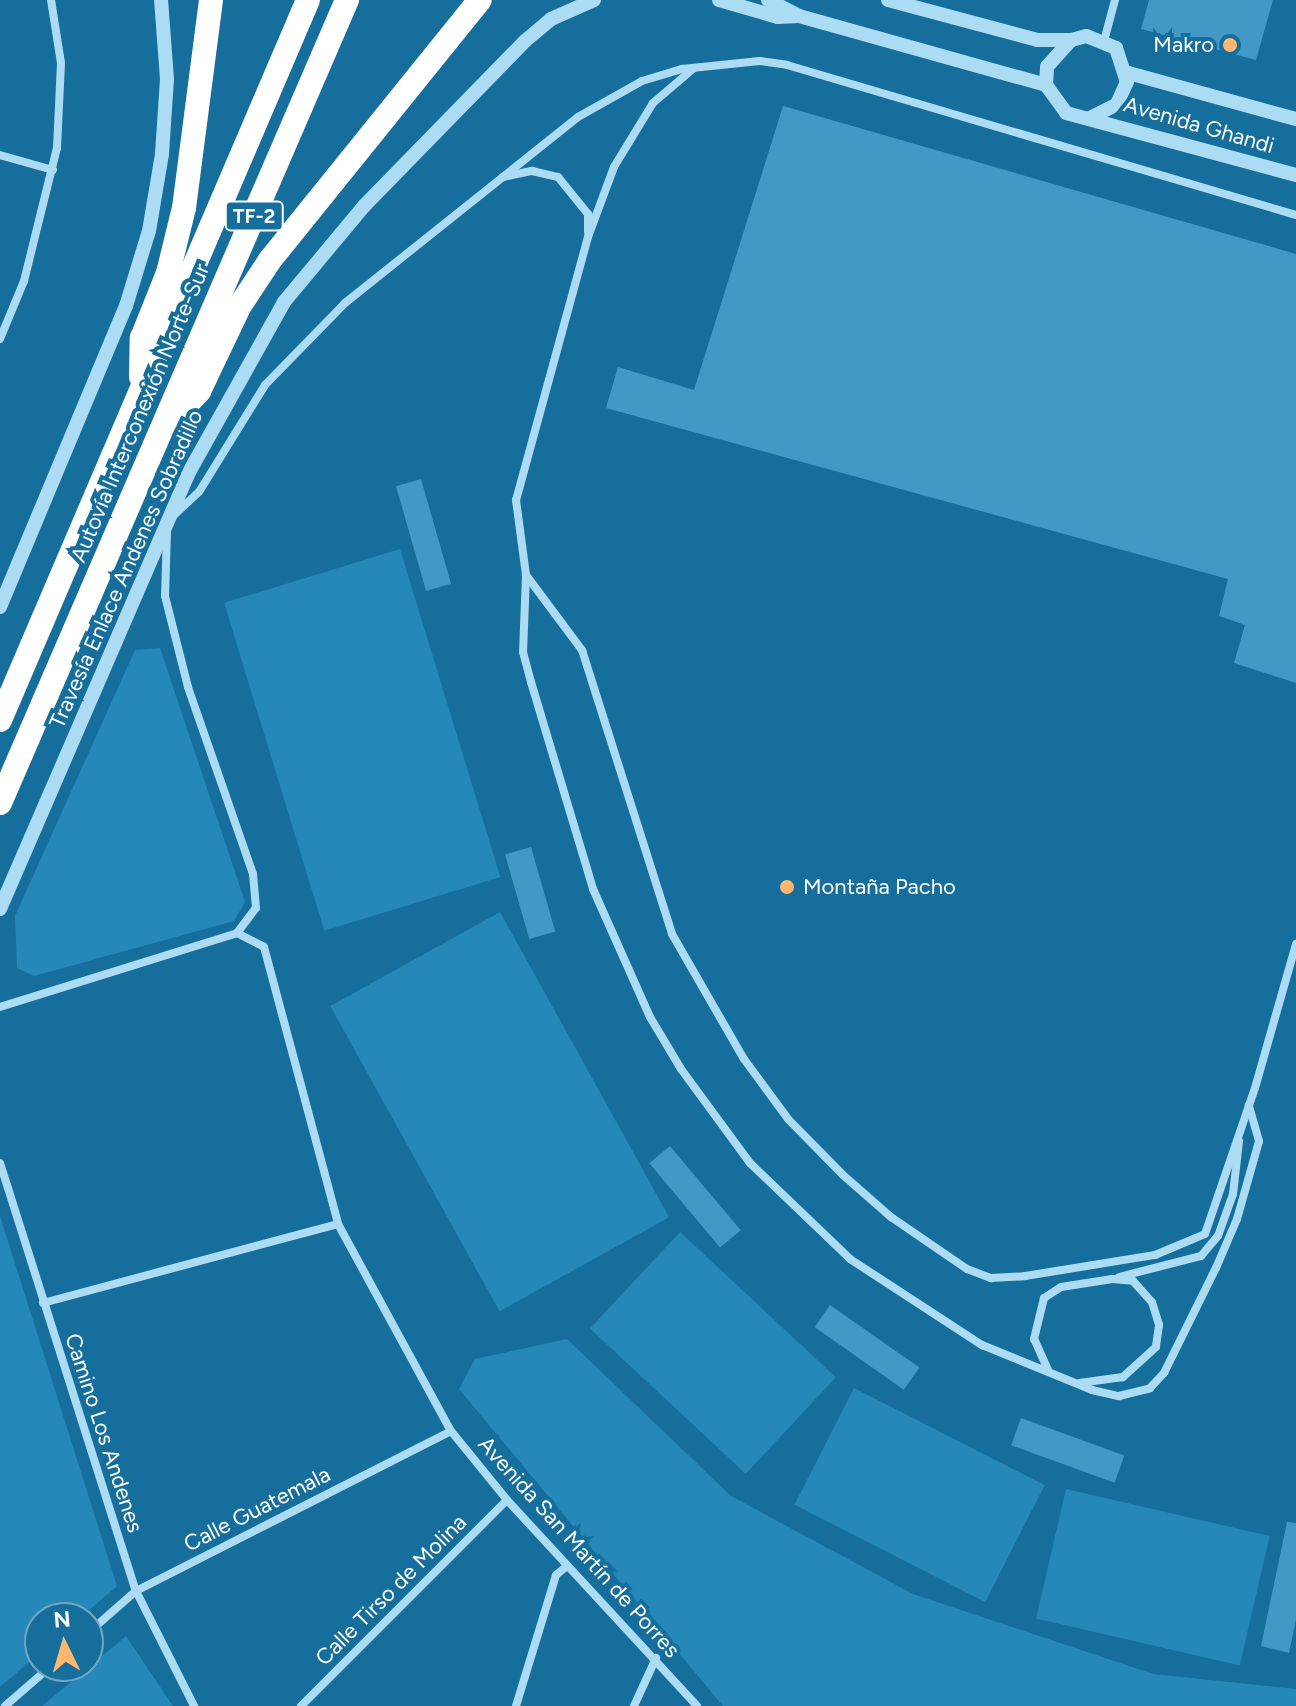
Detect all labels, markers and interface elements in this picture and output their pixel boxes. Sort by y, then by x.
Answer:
place label: Makro [1153,32,1214,58]
marker: Makro [1221,36,1239,54]
street label: Avenida Ghandi [1121,91,1277,159]
road number: TF-2 [224,200,284,232]
street label: Autovía Interconexión Norte-Sur [65,260,215,566]
street label: Travesía Enlace Andenes Sobradillo [44,406,208,732]
place label: Montaña Pacho [803,874,956,900]
marker: Montaña Pacho [778,878,796,896]
street label: Camino Los Andenes [59,1330,149,1536]
street label: Avenida San Martín de Porres [473,1431,685,1663]
street label: Calle Guatemala [179,1461,335,1557]
street label: Calle Tirso de Molina [310,1509,472,1671]
north arrow [24,1602,104,1682]
text: N [52,1605,72,1634]

